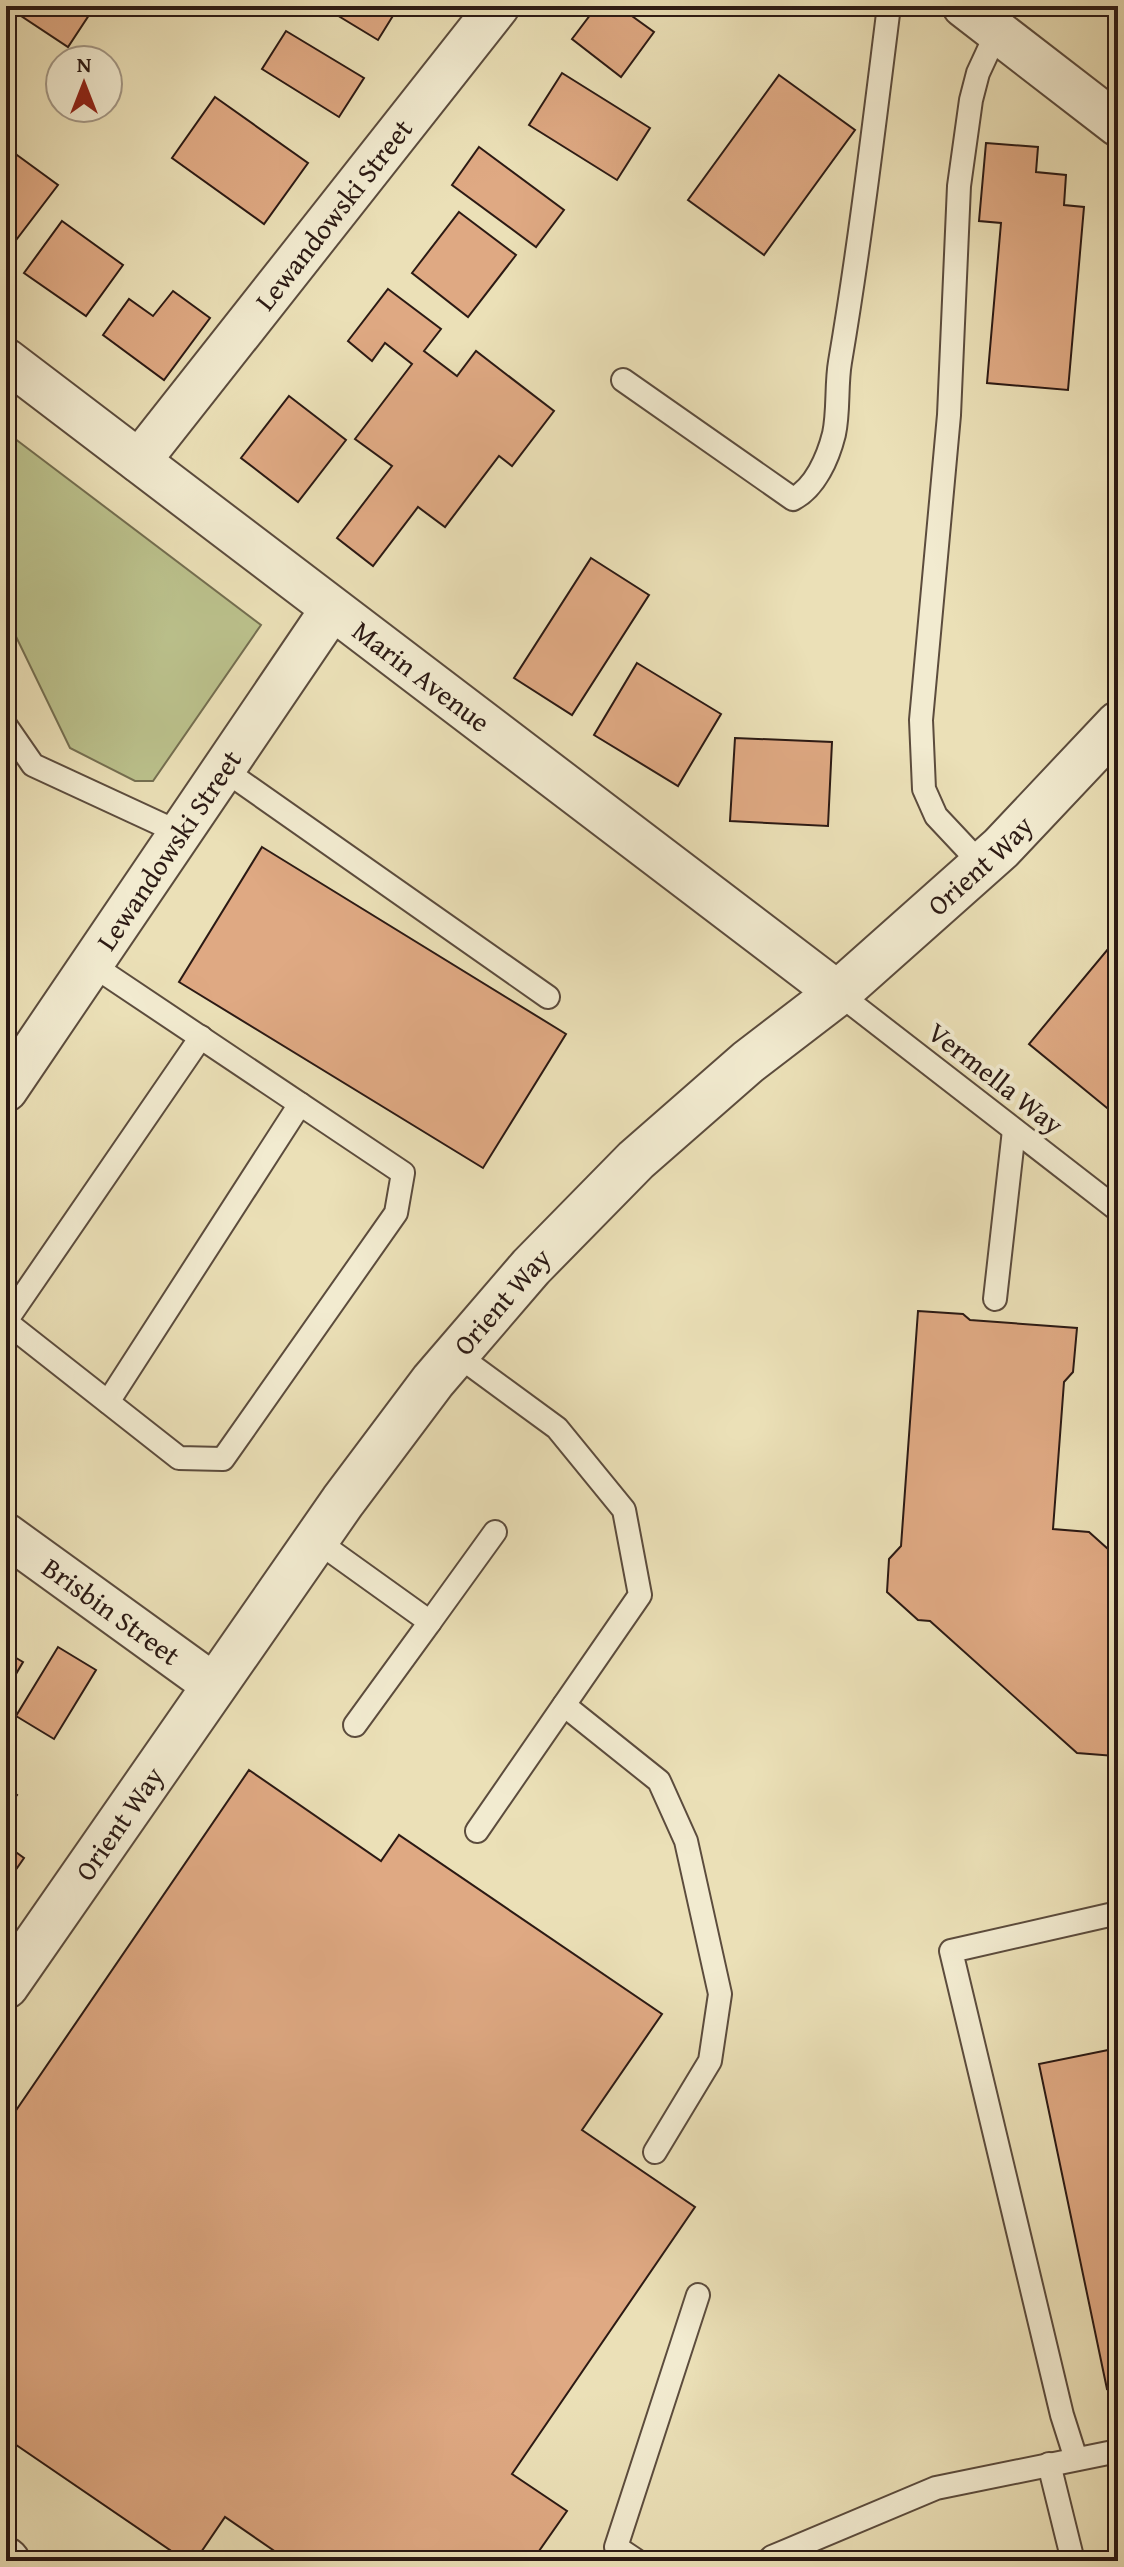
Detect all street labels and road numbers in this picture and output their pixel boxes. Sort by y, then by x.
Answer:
street label: Lewandowski Street [244,109,422,319]
street label: Marin Avenue [344,610,499,742]
street label: Lewandowski Street [86,741,251,958]
street label: Orient Way [918,806,1042,925]
street label: Vermella Way [920,1011,1073,1144]
street label: Orient Way [443,1237,560,1364]
street label: Brisbin Street [34,1547,189,1675]
street label: Orient Way [64,1757,173,1889]

